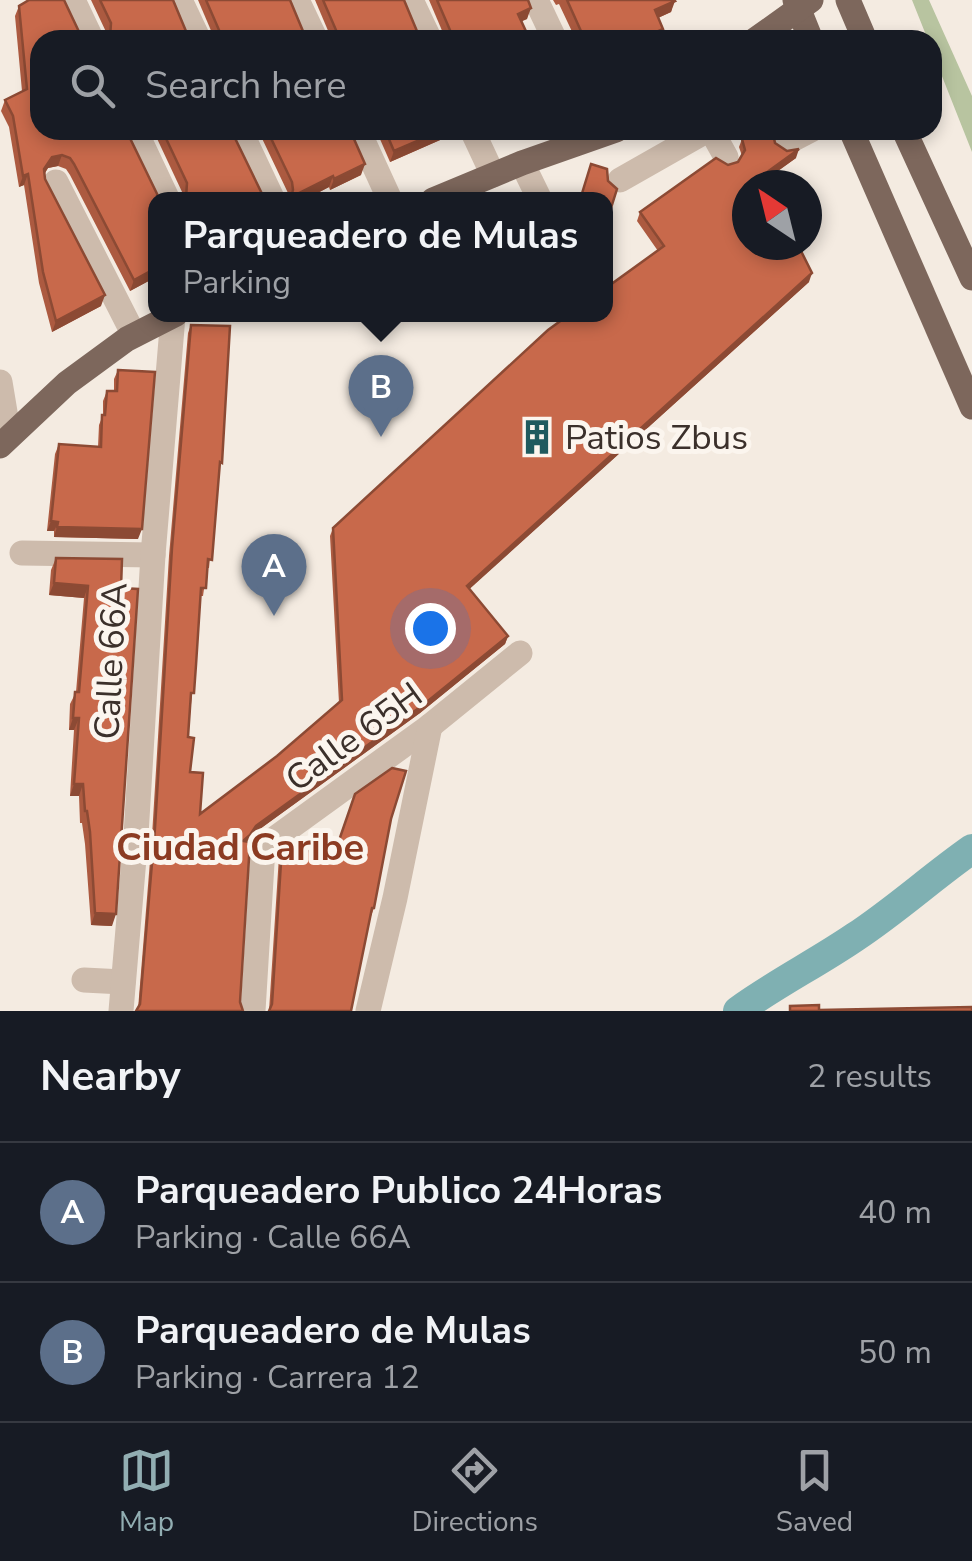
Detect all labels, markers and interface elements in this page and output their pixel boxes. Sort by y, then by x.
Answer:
search box [30,30,942,140]
icon: search [65,58,120,113]
text: Search here [145,60,346,111]
north arrow [732,170,822,260]
popup [148,192,613,322]
text: Parqueadero de Mulas [183,210,578,261]
text: Parking [183,261,291,304]
pin: B [348,354,414,437]
place label: Patios Zbus [565,414,748,461]
building icon: Patios Zbus [518,418,556,456]
pin: A [242,534,306,616]
street label: Calle 66A [83,581,139,741]
your location [405,603,456,654]
street label: Calle 65H [276,671,432,803]
district label: Ciudad Caribe [116,822,364,873]
text: Nearby [40,1048,181,1105]
text: 2 results [807,1055,932,1098]
text: Parqueadero Publico 24Horas [135,1165,662,1216]
text: A [61,1191,84,1234]
text: 40 m [858,1191,932,1234]
text: Parking · Calle 66A [135,1216,411,1259]
text: Parqueadero de Mulas [135,1305,531,1356]
text: B [61,1331,84,1374]
text: 50 m [858,1331,932,1374]
text: Parking · Carrera 12 [135,1356,420,1399]
tab: Map [119,1443,174,1541]
tab: Directions [412,1443,538,1541]
tab: Saved [776,1443,853,1541]

